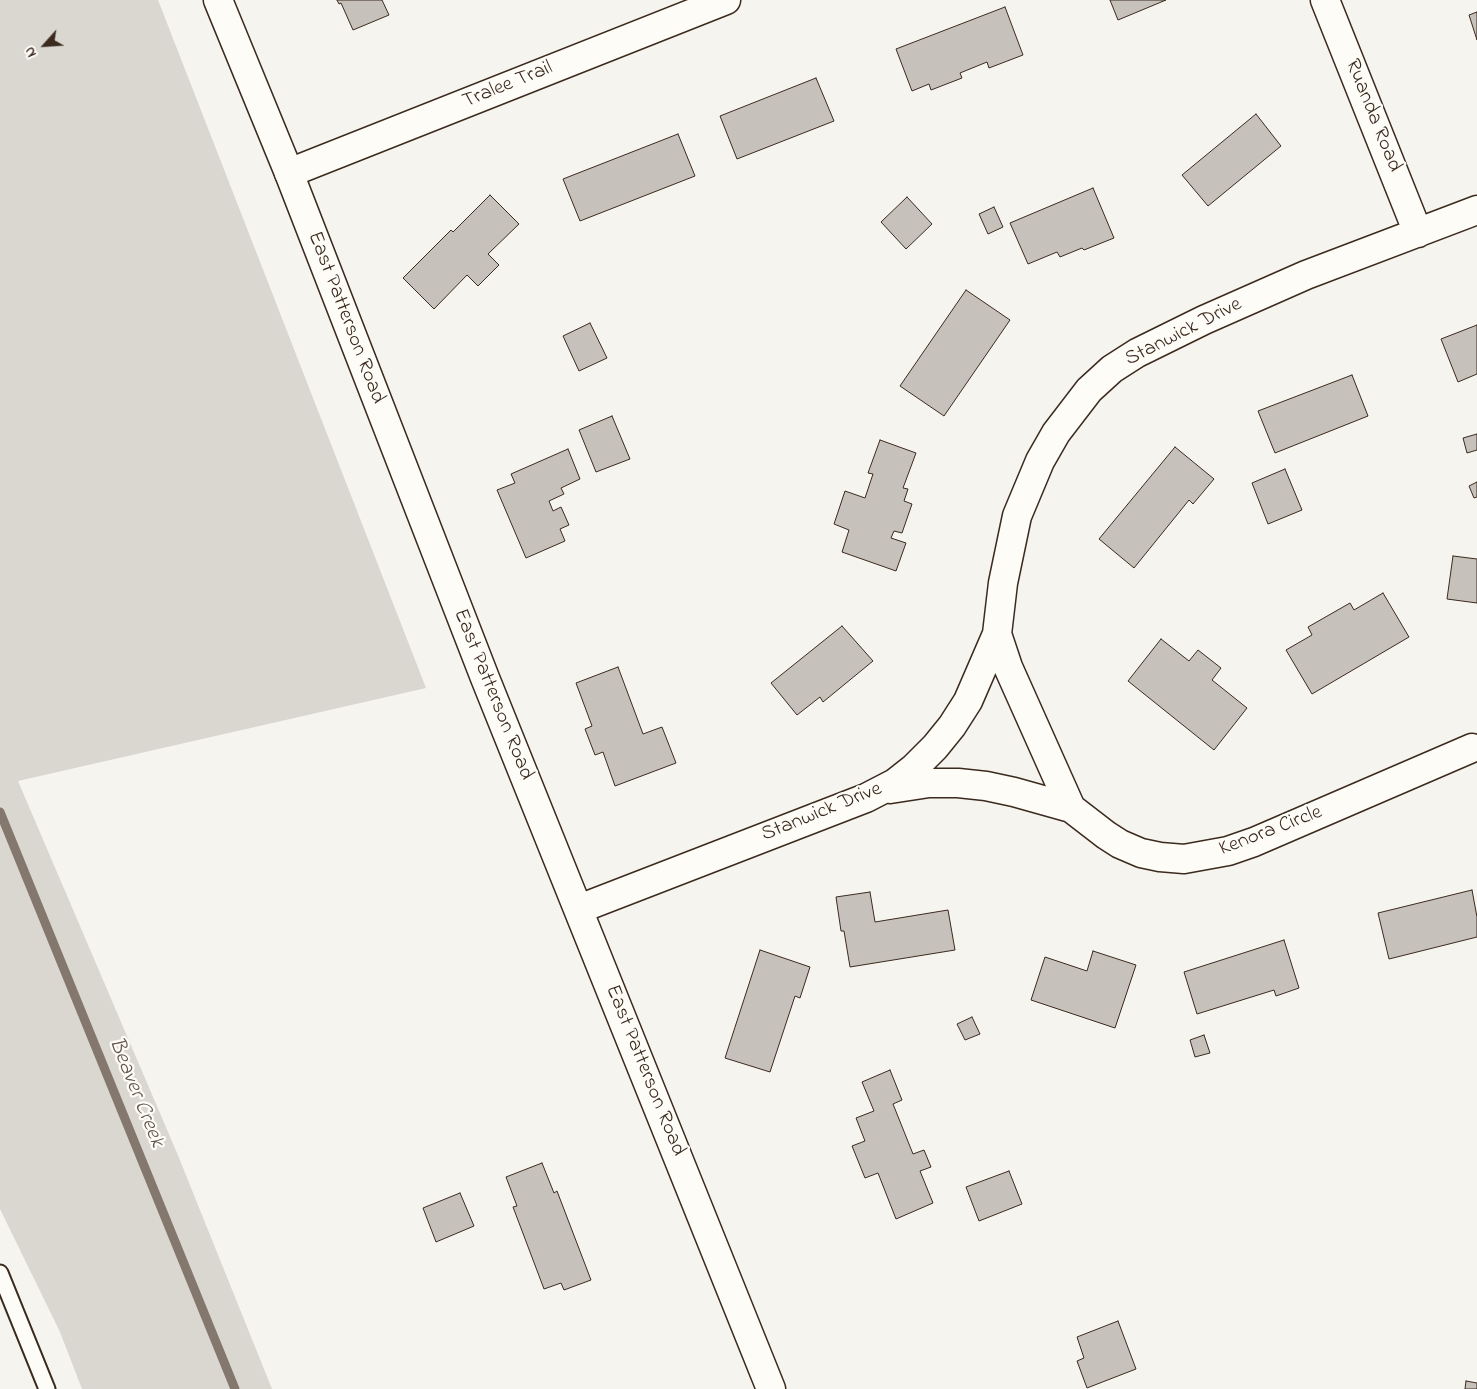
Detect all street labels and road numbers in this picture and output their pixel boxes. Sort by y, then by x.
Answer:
street label: Ruanda Road [1338,56,1406,176]
street label: Tralee Trail [459,57,557,115]
street label: East Patterson Road [301,228,389,408]
street label: Stanwick Drive [1122,293,1246,373]
street label: East Patterson Road [446,606,538,784]
street label: Stanwick Drive [758,777,886,849]
street label: Kenora Circle [1216,801,1326,863]
street label: East Patterson Road [598,982,690,1160]

